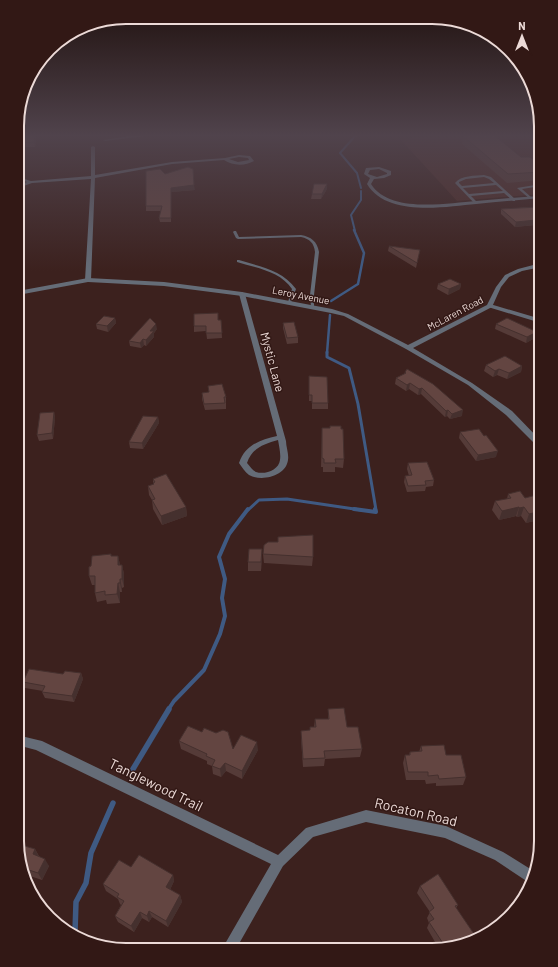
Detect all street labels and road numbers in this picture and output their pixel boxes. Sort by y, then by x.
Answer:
street label: Leroy Avenue [271,284,331,306]
street label: McLaren Road [425,293,485,333]
street label: Mystic Lane [258,330,288,393]
street label: Tanglewood Trail [107,754,206,815]
street label: Rocaton Road [373,794,459,829]

